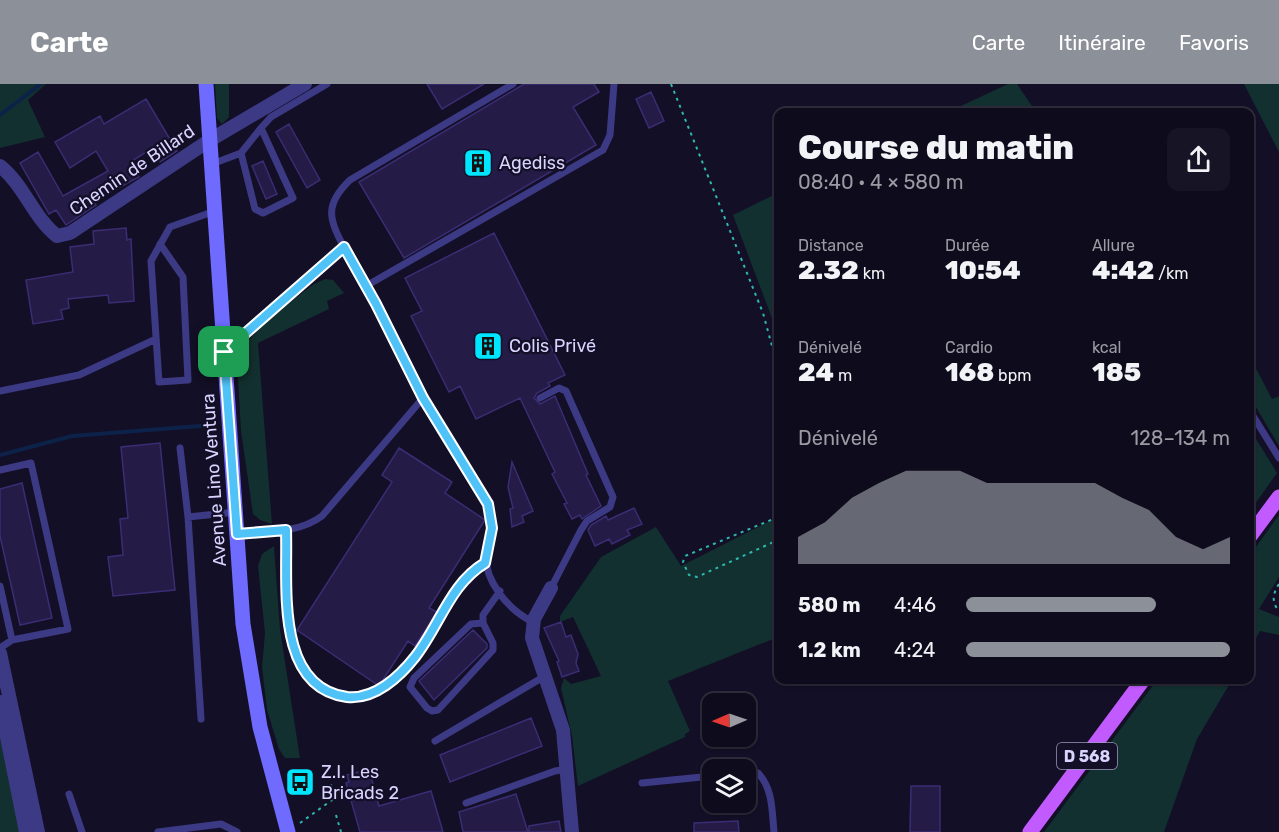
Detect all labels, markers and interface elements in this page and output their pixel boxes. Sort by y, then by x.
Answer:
text: Carte [30,26,109,59]
text: Carte [972,30,1025,55]
text: Itinéraire [1058,30,1146,55]
text: Favoris [1179,30,1249,55]
street label: Chemin de Billard [65,120,199,220]
text: Course du matin [798,128,1074,167]
button: share [1167,128,1230,191]
building icon: Agediss [462,147,494,179]
place label: Agediss [499,152,565,174]
text: 08:40 · 4 × 580 m [798,170,963,194]
text: Distance [798,236,864,255]
text: Durée [945,236,990,255]
text: Allure [1092,236,1135,255]
text: 2.32 [798,255,859,286]
text: 10:54 [945,255,1021,286]
text: 4:42 [1092,255,1154,286]
text: km [859,264,885,283]
text: /km [1154,264,1189,283]
pin [198,326,249,377]
building icon: Colis Privé [472,330,504,362]
icon: arrive [207,335,240,368]
place label: Colis Privé [509,335,596,357]
text: Dénivelé [798,338,862,357]
text: Cardio [945,338,993,357]
text: kcal [1092,338,1121,357]
text: 24 [798,357,834,388]
text: 168 [945,357,994,388]
text: 185 [1092,357,1141,388]
text: m [834,366,852,385]
text: bpm [994,366,1031,385]
street label: Avenue Lino Ventura [197,393,231,567]
text: Dénivelé [798,426,878,450]
text: 128–134 m [1131,426,1230,450]
text: 580 m [798,593,861,617]
text: 4:46 [894,593,936,617]
text: 1.2 km [798,638,861,662]
text: 4:24 [894,638,936,662]
north arrow [702,693,756,747]
map controls [702,693,756,813]
road number: D 568 [1057,743,1117,769]
button: layers [702,759,756,813]
place label: Z.I. Les Bricads 2 [321,761,399,804]
bus stop icon: Z.I. Les Bricads 2 [284,766,316,798]

